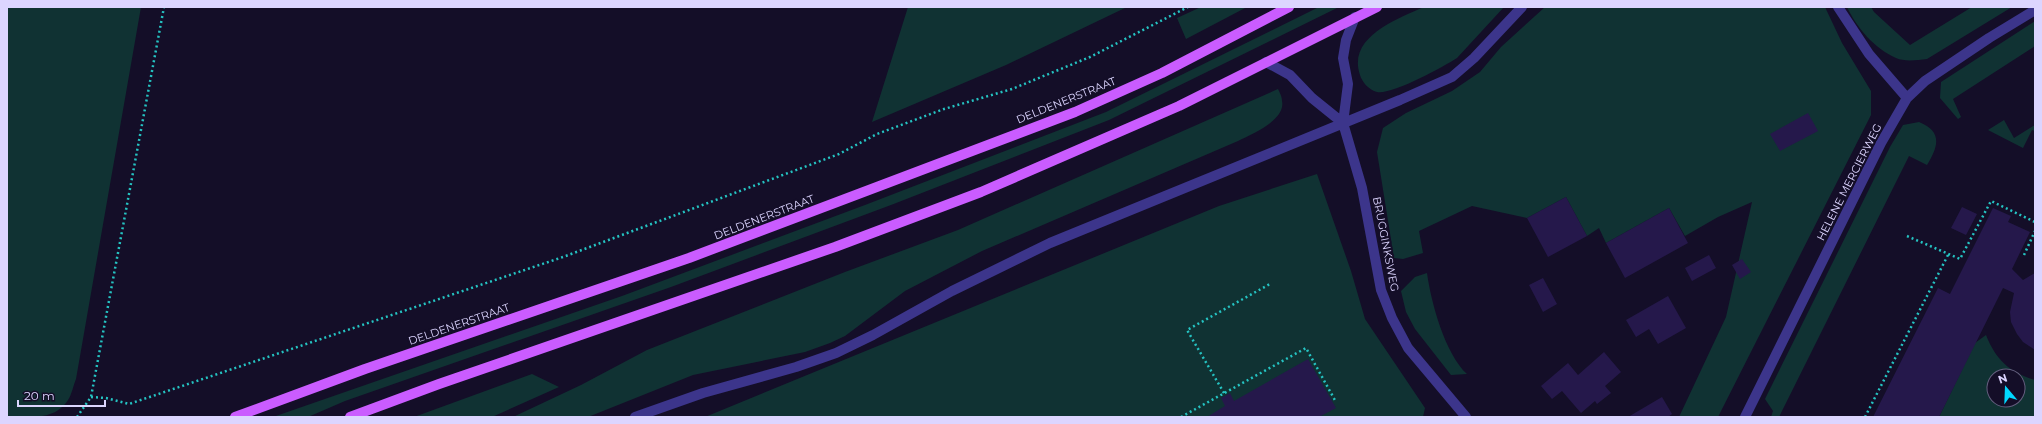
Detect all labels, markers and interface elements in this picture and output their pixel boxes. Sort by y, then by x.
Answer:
street label: DELDENERSTRAAT [1014,73,1119,126]
street label: HELENE MERCIERWEG [1813,121,1885,243]
street label: DELDENERSTRAAT [712,191,817,243]
street label: BRUGGINKSWEG [1370,195,1402,293]
street label: DELDENERSTRAAT [406,300,512,348]
north arrow [1986,368,2026,408]
text: N [1996,370,2009,387]
scale bar [18,382,105,408]
text: 20 m [24,388,55,403]

